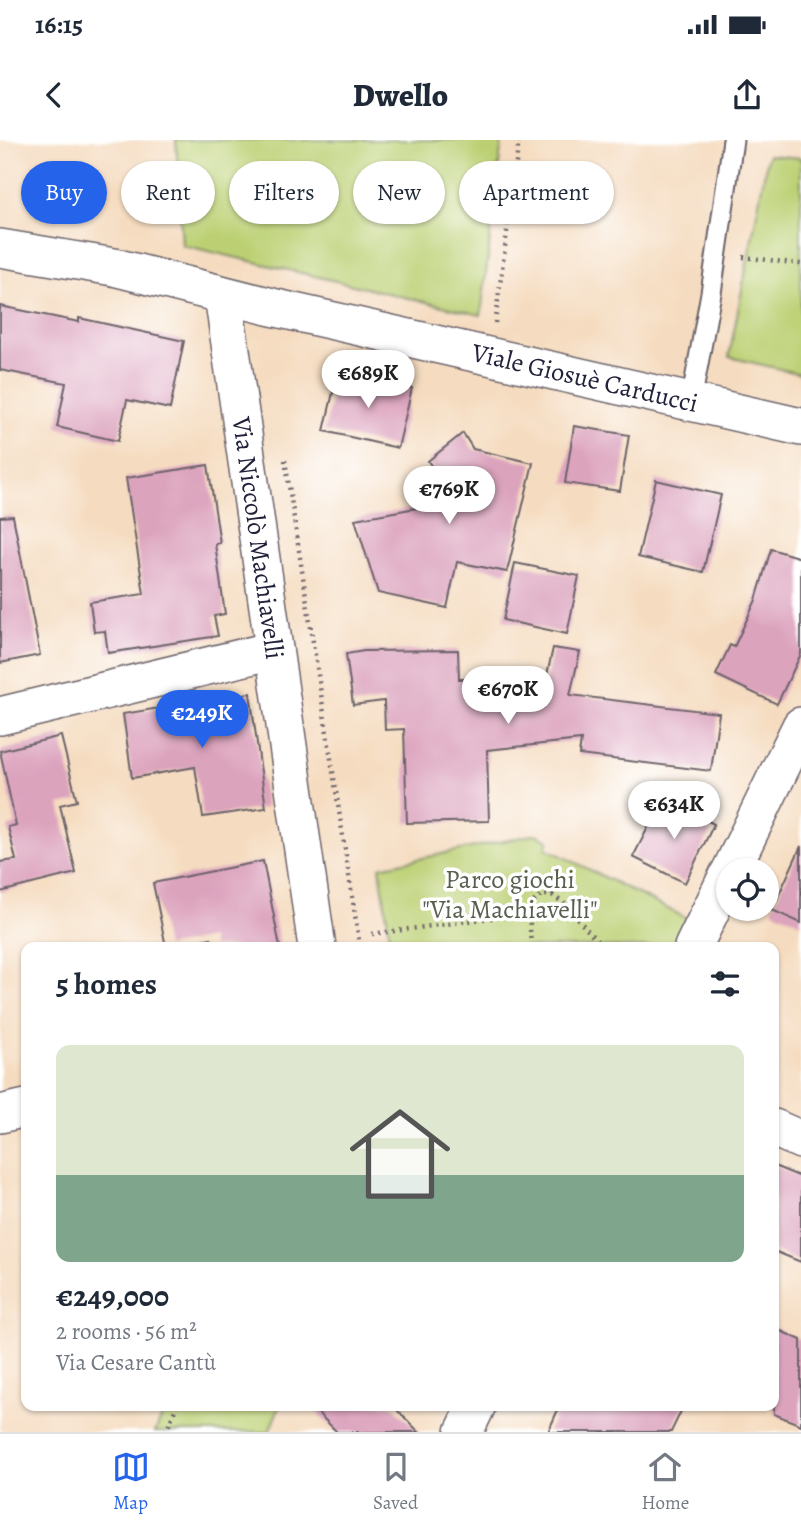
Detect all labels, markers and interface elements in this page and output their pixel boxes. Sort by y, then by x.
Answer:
text: 16:15 [35,7,83,42]
text: Dwello [353,73,448,117]
icon: back [35,76,73,114]
icon: share [728,76,766,114]
chip: Buy [21,161,107,224]
chip: Rent [121,161,215,224]
chip: Filters [229,161,339,224]
chip: New [353,161,445,224]
chip: Apartment [459,161,614,224]
street label: Viale Giosuè Carducci [468,335,701,421]
pin: €689K [319,350,417,410]
text: €689K [338,357,398,388]
street label: Via Niccolò Machiavelli [224,414,292,661]
pin: €769K [400,466,498,526]
text: €769K [419,473,479,504]
pin: €670K [459,666,557,726]
text: €670K [478,673,538,704]
pin: €249K [153,690,251,750]
text: €249K [172,697,232,728]
pin: €634K [625,782,723,841]
text: €634K [644,788,704,819]
map controls [716,858,779,921]
button: locate [716,858,779,921]
park label: Parco giochi "Via Machiavelli" [422,862,598,927]
text: 5 homes [56,964,157,1004]
icon: filters [706,965,744,1003]
icon: home [337,1091,463,1217]
text: €249,000 [56,1276,169,1316]
text: 2 rooms · 56 m² [56,1316,197,1347]
text: Via Cesare Cantù [56,1347,216,1378]
tab: Map [112,1448,150,1516]
tab: Saved [373,1448,418,1516]
tab: Home [642,1448,689,1516]

